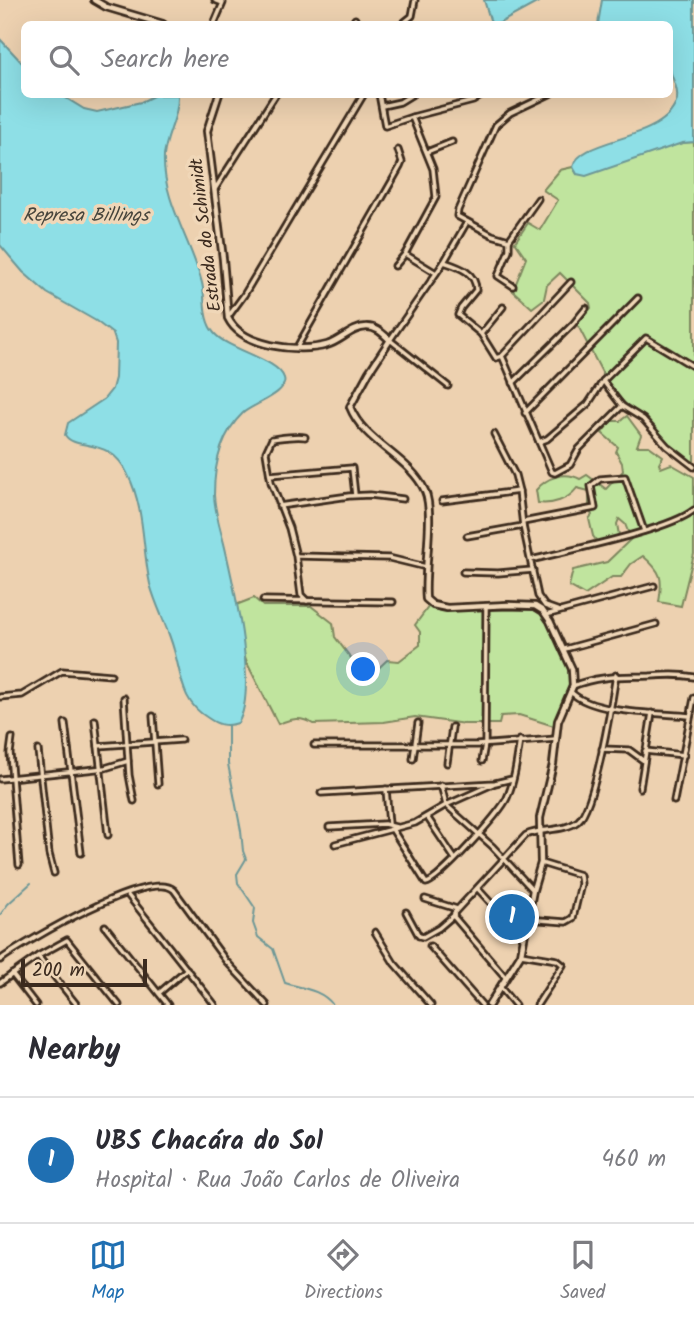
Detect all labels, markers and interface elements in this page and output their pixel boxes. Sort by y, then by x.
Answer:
search box [21,21,673,98]
text: Search here [101,39,229,81]
icon: search [45,41,83,79]
street label: Estrada do Schimidt [183,155,230,313]
water label: Represa Billings [23,201,151,231]
your location [346,652,380,686]
pin: 1 [489,891,535,943]
scale bar [21,956,147,988]
text: 200 m [32,956,85,986]
text: Nearby [28,1027,120,1075]
text: UBS Chacára do Sol [95,1121,323,1163]
text: 1 [48,1142,54,1178]
text: 460 m [602,1142,666,1178]
text: Hospital · Rua João Carlos de Oliveira [95,1163,460,1199]
tab: Map [89,1236,127,1308]
tab: Directions [304,1236,383,1308]
tab: Saved [560,1236,605,1308]

